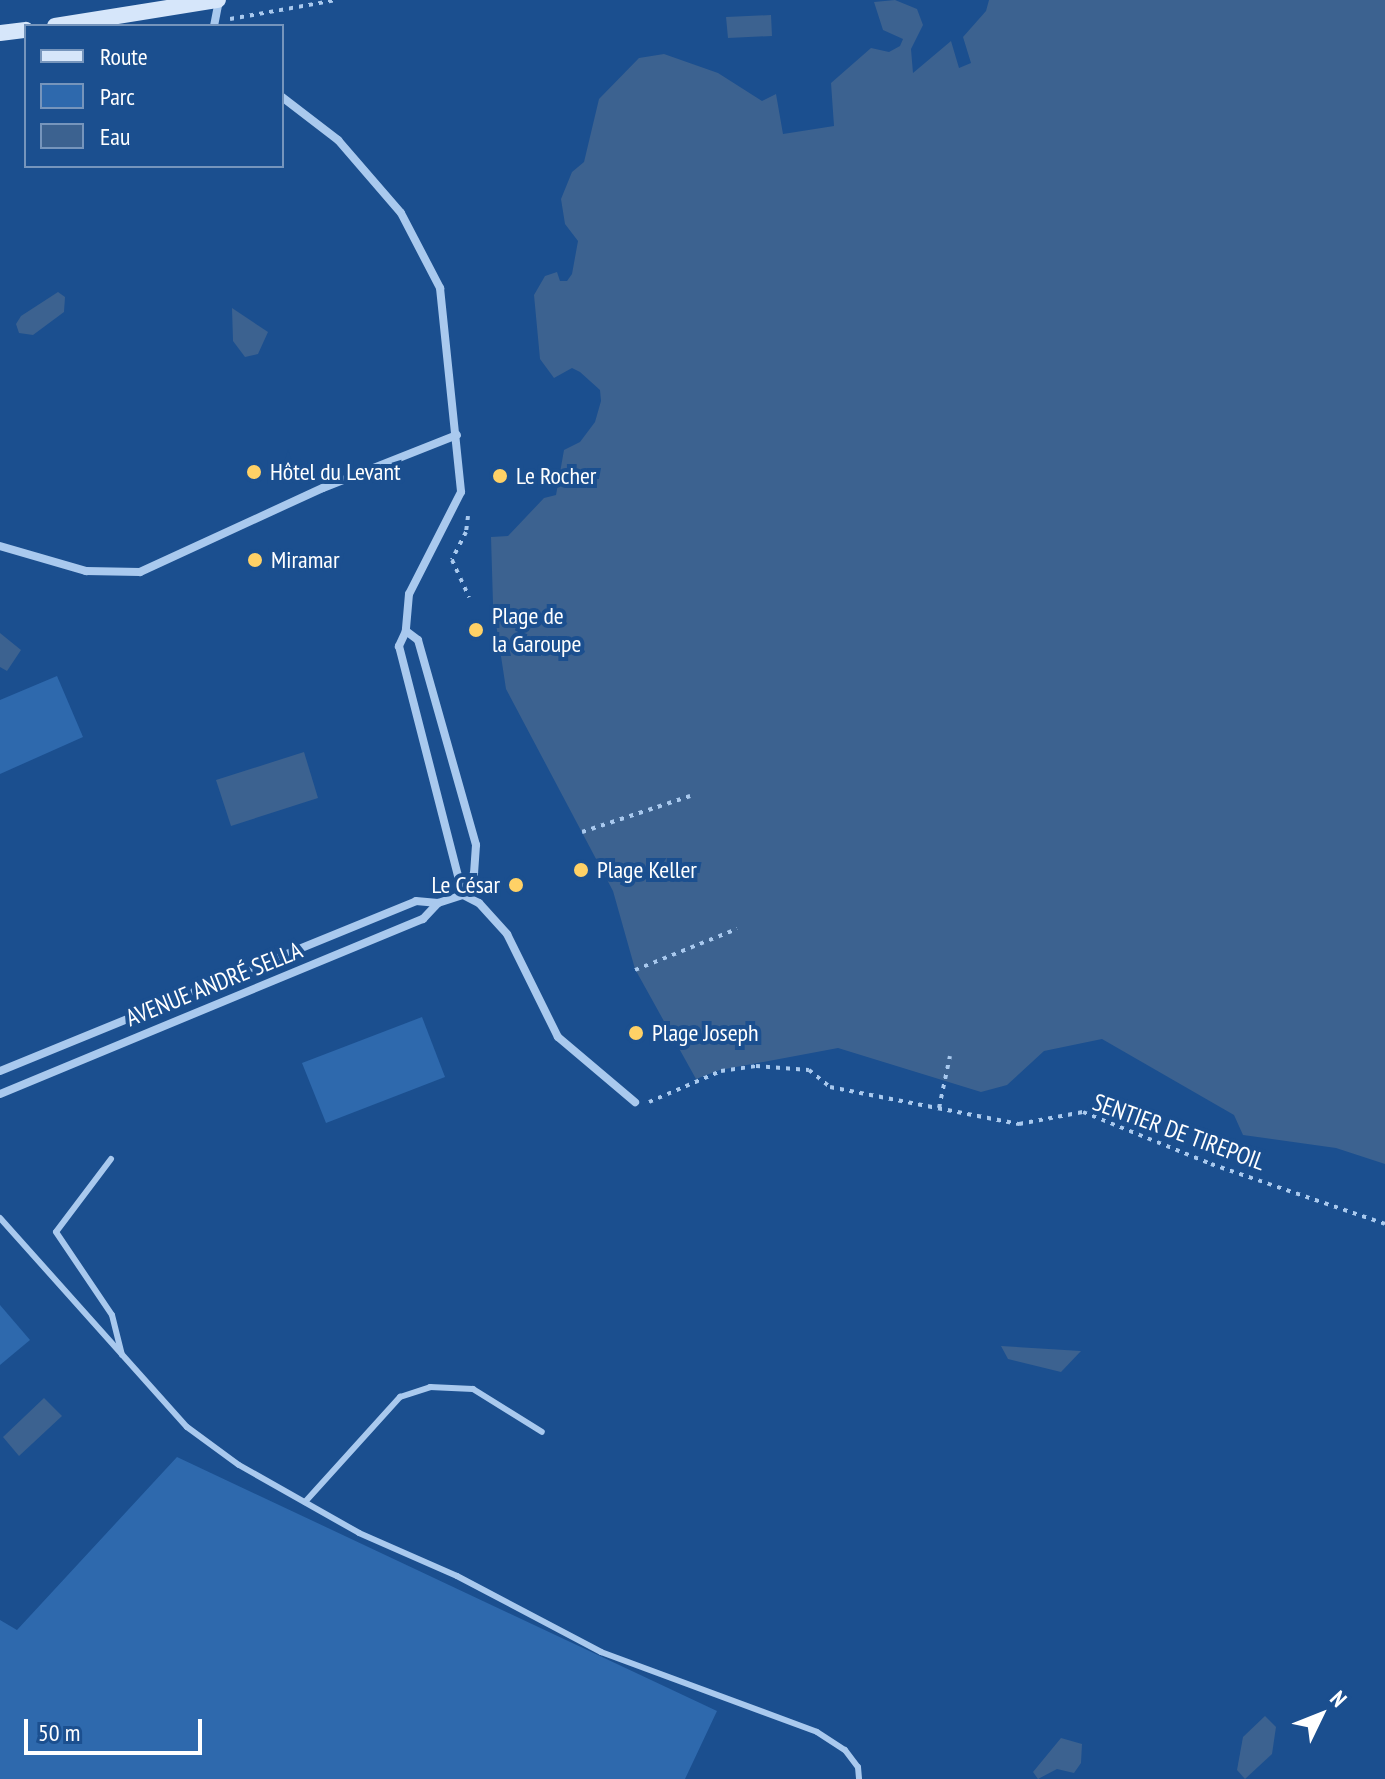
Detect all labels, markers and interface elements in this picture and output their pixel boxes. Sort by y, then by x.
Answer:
legend [24,24,284,168]
text: Route [100,41,148,72]
text: Parc [100,81,135,112]
text: Eau [100,121,130,152]
place label: Hôtel du Levant [270,458,401,486]
place label: Le Rocher [516,462,596,490]
marker: Hôtel du Levant [245,463,263,481]
marker: Le Rocher [491,467,509,485]
place label: Miramar [271,546,339,574]
marker: Miramar [246,551,264,569]
place label: Plage de la Garoupe [492,602,581,658]
marker: Plage de la Garoupe [467,621,485,639]
place label: Plage Keller [597,856,697,884]
marker: Plage Keller [572,861,590,879]
place label: Le César [432,871,500,899]
marker: Le César [507,876,525,894]
street label: AVENUE ANDRÉ SELLA [121,935,307,1033]
place label: Plage Joseph [652,1019,759,1047]
marker: Plage Joseph [627,1024,645,1042]
street label: SENTIER DE TIREPOIL [1089,1087,1269,1177]
north arrow [1281,1675,1361,1755]
text: N [1324,1685,1353,1713]
scale bar [28,1703,206,1753]
text: 50 m [38,1717,80,1748]

